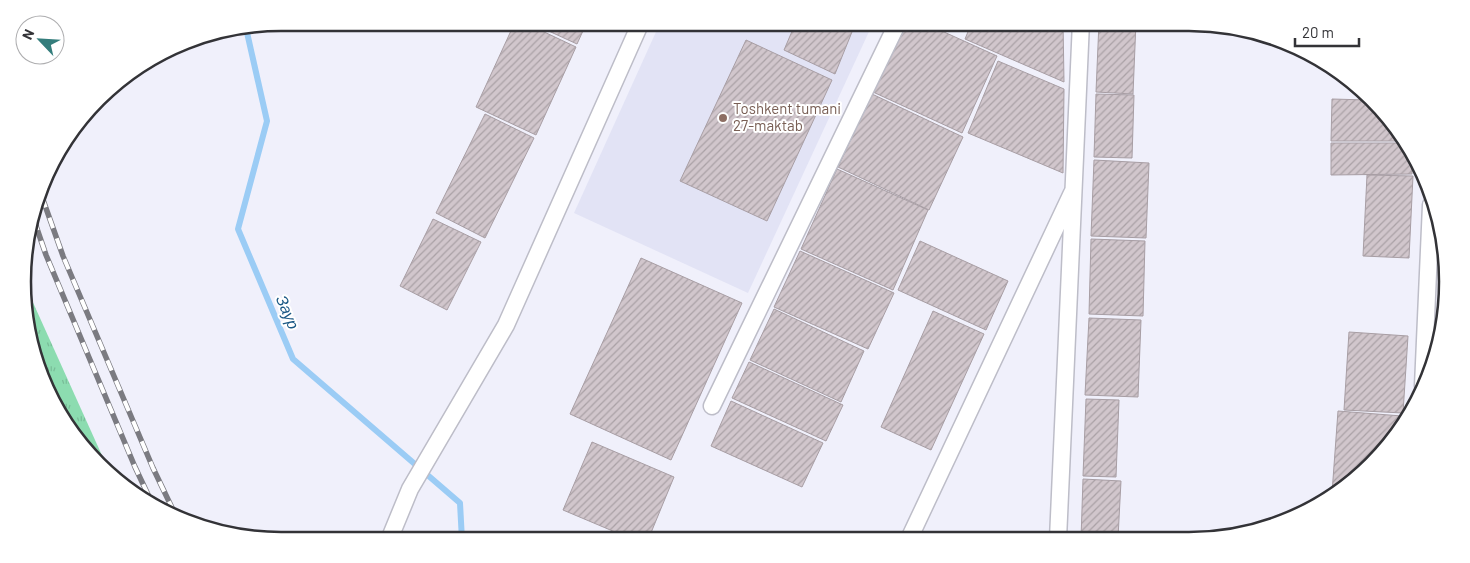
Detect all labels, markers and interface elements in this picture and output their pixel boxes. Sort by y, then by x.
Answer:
north arrow [15,15,65,65]
scale bar [1295,15,1359,47]
text: 20 m [1302,23,1334,41]
text: N [18,26,37,42]
place label: Toshkent tumani 27-maktab [733,99,841,134]
marker: Toshkent tumani 27-maktab [717,112,729,124]
water label: Заур [273,292,304,332]

